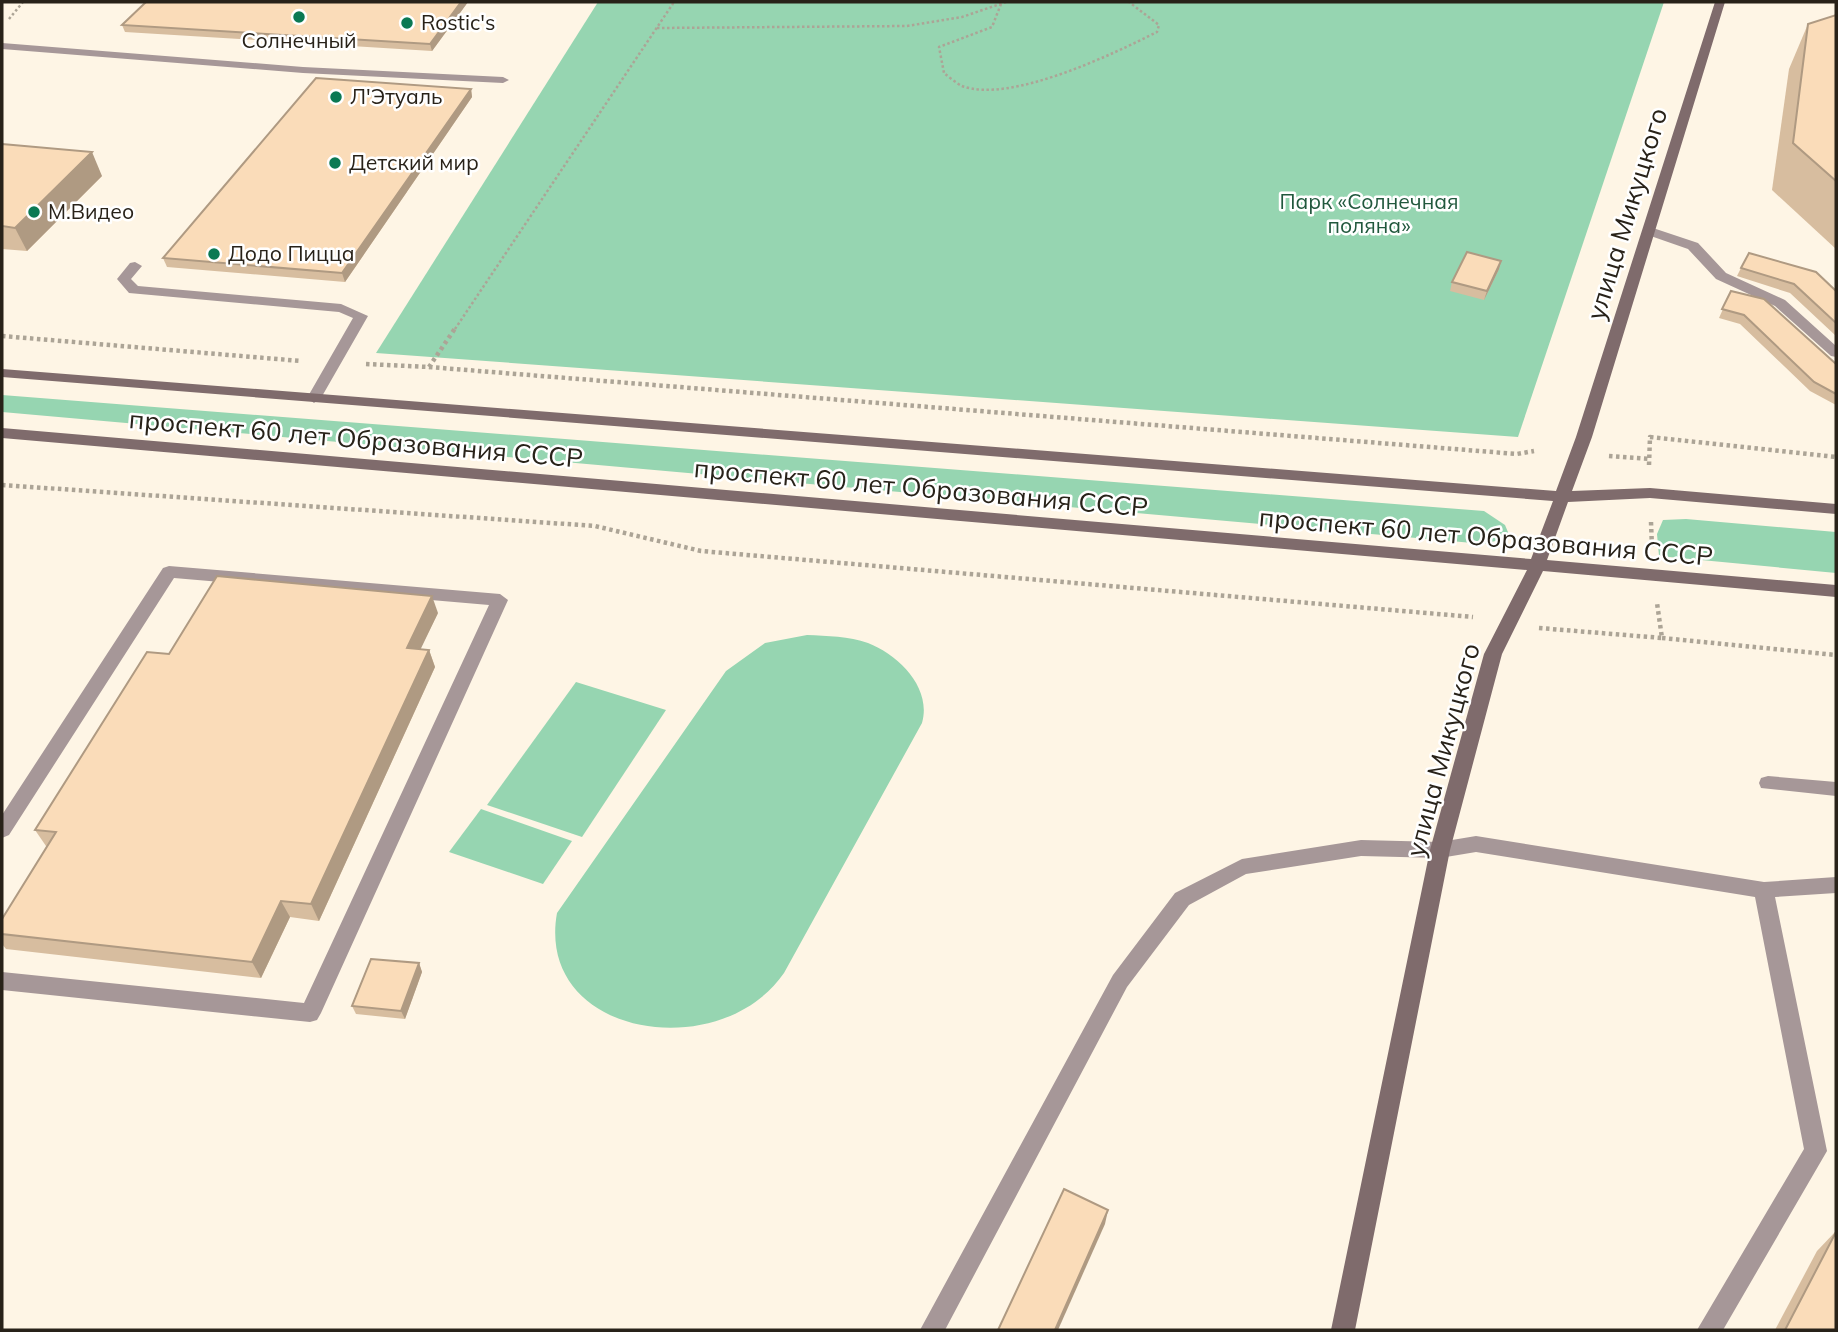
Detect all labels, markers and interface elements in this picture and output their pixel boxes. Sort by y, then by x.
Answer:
marker: Солнечный [291,9,307,25]
place label: Rostic's [421,9,495,35]
marker: Rostic's [399,15,415,31]
place label: Солнечный [241,27,357,53]
place label: Л'Этуаль [350,83,443,109]
marker: Л'Этуаль [328,89,344,105]
street label: улица Микуцкого [1579,104,1674,324]
place label: Детский мир [349,149,479,175]
marker: Детский мир [327,155,343,171]
park label: Парк «Солнечная поляна» [1279,188,1459,238]
place label: М.Видео [48,198,134,224]
marker: М.Видео [26,204,42,220]
place label: Додо Пицца [228,240,355,266]
marker: Додо Пицца [206,246,222,262]
street label: проспект 60 лет Образования СССР [128,402,584,475]
street label: проспект 60 лет Образования СССР [693,451,1149,524]
street label: проспект 60 лет Образования СССР [1258,500,1714,573]
street label: улица Микуцкого [1398,639,1487,860]

